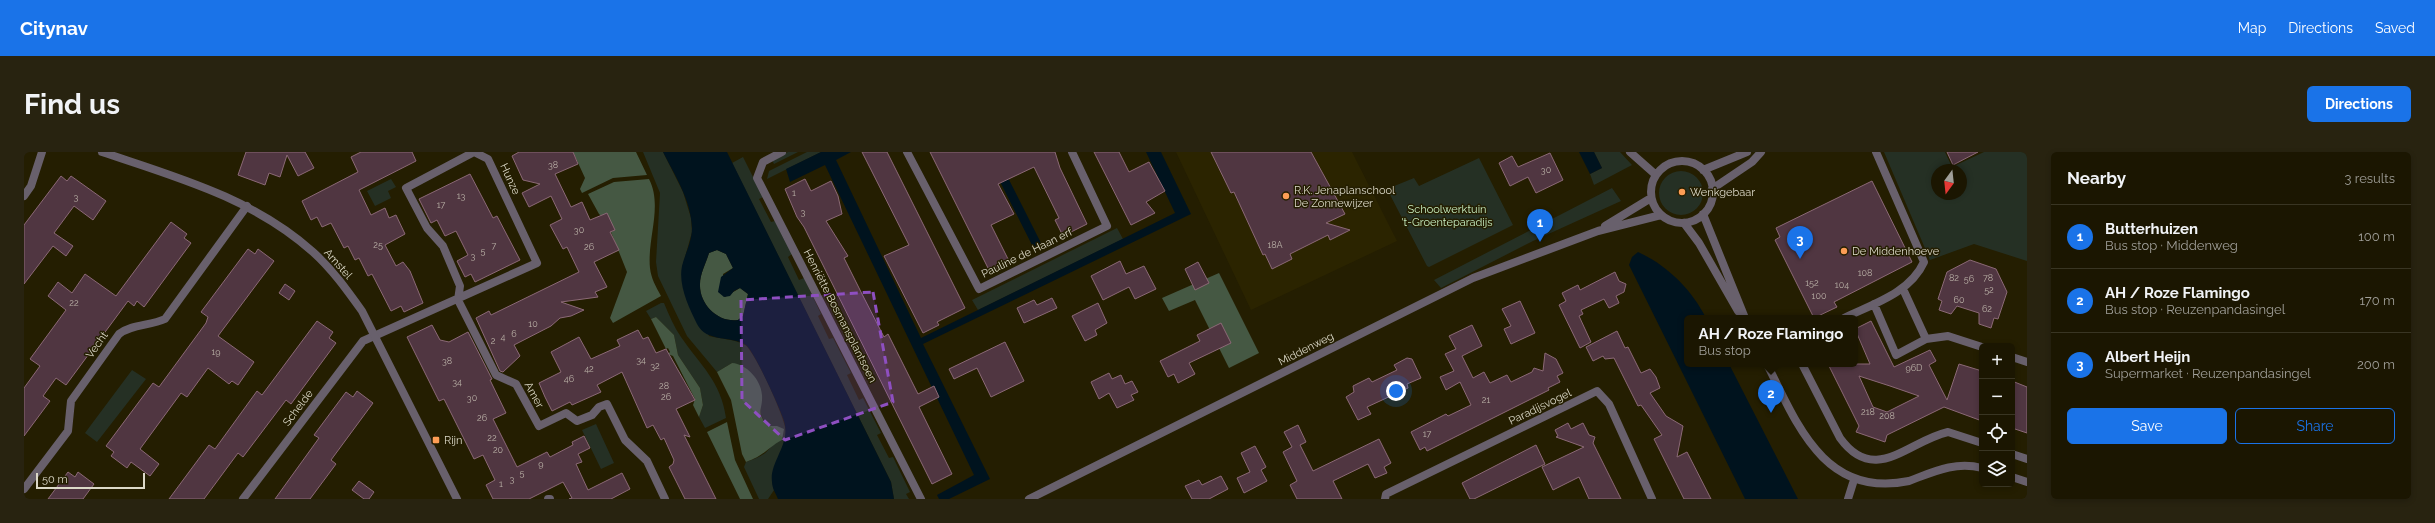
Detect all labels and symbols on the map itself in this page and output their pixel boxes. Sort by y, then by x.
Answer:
house number: 38 [548,160,558,170]
street label: Hunze [497,161,523,197]
north arrow [1931,164,1967,200]
house number: 30 [1541,165,1552,175]
place label: R.K. Jenaplanschool De Zonnewijzer [1294,184,1395,210]
place label: Wenkgebaar [1690,186,1755,199]
marker: Wenkgebaar [1677,187,1687,197]
house number: 1 [792,188,796,198]
house number: 13 [457,191,466,201]
marker: R.K. Jenaplanschool De Zonnewijzer [1281,191,1291,201]
house number: 3 [74,192,79,202]
house number: 17 [437,200,445,210]
park label: Schoolwerktuin 't-Groenteparadijs [1401,203,1493,229]
house number: 3 [801,207,806,217]
pin: 1 [1527,209,1553,242]
house number: 30 [574,225,585,235]
street label: Pauline de Haan erf [979,225,1075,281]
pin: 3 [1787,226,1813,259]
house number: 25 [373,240,383,250]
house number: 18A [1267,240,1283,250]
house number: 7 [492,241,497,251]
house number: 26 [584,242,595,252]
place label: De Middenhoeve [1852,245,1940,258]
street label: Amstel [321,246,355,282]
house number: 5 [481,246,486,256]
marker: De Middenhoeve [1839,246,1849,256]
street label: Henriëtte Bosmansplantsoen [801,247,879,385]
house number: 3 [471,251,476,261]
house number: 108 [1858,268,1872,278]
house number: 82 [1949,273,1959,283]
house number: 78 [1983,273,1993,283]
house number: 56 [1964,274,1975,284]
house number: 152 [1805,278,1819,288]
house number: 104 [1835,280,1849,290]
house number: 52 [1984,285,1994,295]
house number: 100 [1812,291,1827,301]
house number: 60 [1954,295,1965,305]
house number: 22 [69,298,79,308]
house number: 62 [1982,304,1992,314]
house number: 10 [528,319,538,329]
street label: Vecht [83,329,111,361]
house number: 6 [511,329,517,339]
street label: Middenweg [1276,329,1336,369]
house number: 4 [501,332,506,342]
house number: 2 [491,336,496,346]
house number: 19 [211,347,221,357]
house number: 34 [636,355,646,365]
house number: 38 [442,356,452,366]
house number: 32 [650,361,660,371]
house number: 96D [1905,363,1923,373]
house number: 42 [584,364,594,374]
house number: 46 [564,374,575,384]
house number: 34 [452,377,462,387]
street label: Amer [522,380,547,410]
pin: 2 [1758,380,1784,413]
house number: 28 [659,381,669,391]
your location [1386,381,1406,401]
street label: Paradijsvogel [1507,386,1573,428]
street label: Schelde [280,387,316,429]
house number: 26 [661,392,672,402]
house number: 30 [467,393,478,403]
house number: 21 [1482,395,1490,405]
house number: 218 [1861,407,1875,417]
house number: 208 [1879,411,1895,421]
house number: 26 [477,413,488,423]
house number: 17 [1423,429,1431,439]
house number: 22 [487,433,497,443]
place label: Rijn [444,434,462,447]
marker: Rijn [431,435,441,445]
house number: 20 [493,445,504,455]
house number: 9 [538,459,544,469]
house number: 5 [520,468,525,478]
scale bar [36,471,145,490]
house number: 3 [510,474,515,484]
house number: 1 [499,479,503,489]

